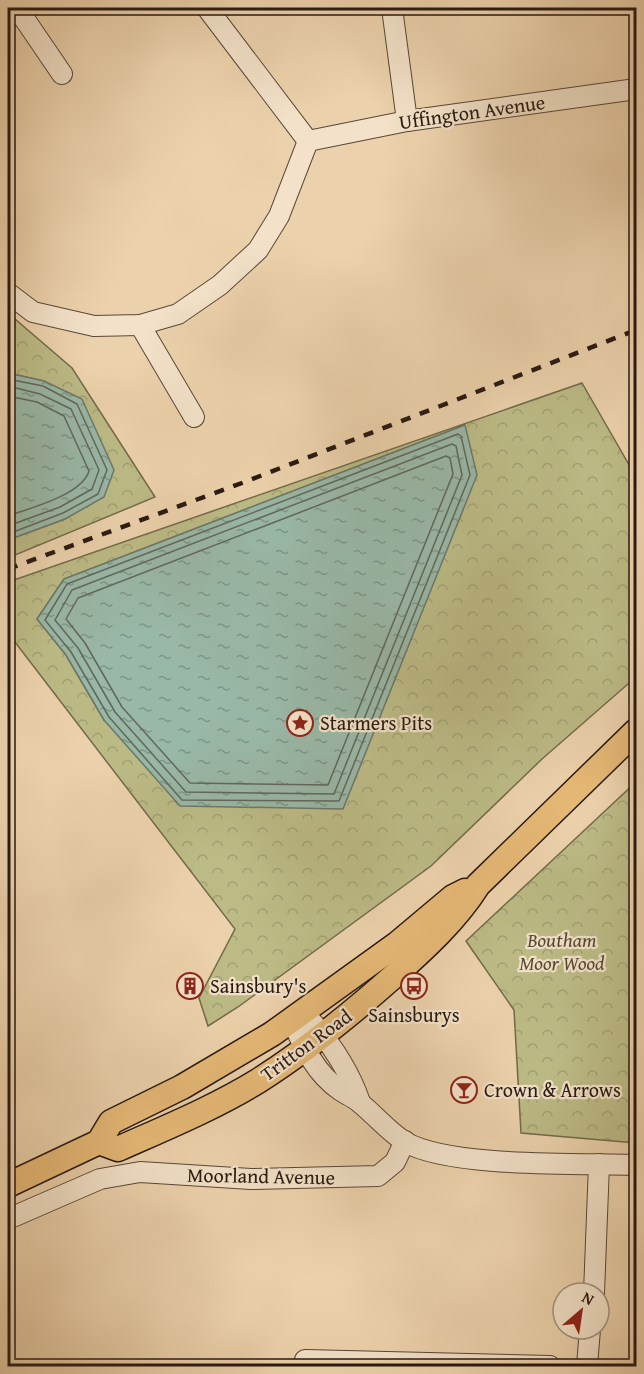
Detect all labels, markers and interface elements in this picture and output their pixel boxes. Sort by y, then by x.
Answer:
street label: Uffington Avenue [397,87,547,136]
place icon: Starmers Pits [285,708,315,738]
place label: Starmers Pits [320,708,432,737]
park label: Boutham Moor Wood [519,925,605,977]
building icon: Sainsbury's [175,971,205,1001]
place label: Sainsbury's [210,971,307,1000]
bus stop icon: Sainsburys [399,971,429,1001]
place label: Sainsburys [368,1000,460,1029]
street label: Tritton Road [254,1001,358,1088]
bar icon: Crown & Arrows [449,1075,479,1105]
place label: Crown & Arrows [484,1075,621,1104]
street label: Moorland Avenue [187,1160,335,1191]
north arrow [551,1281,611,1341]
text: N [578,1285,599,1311]

